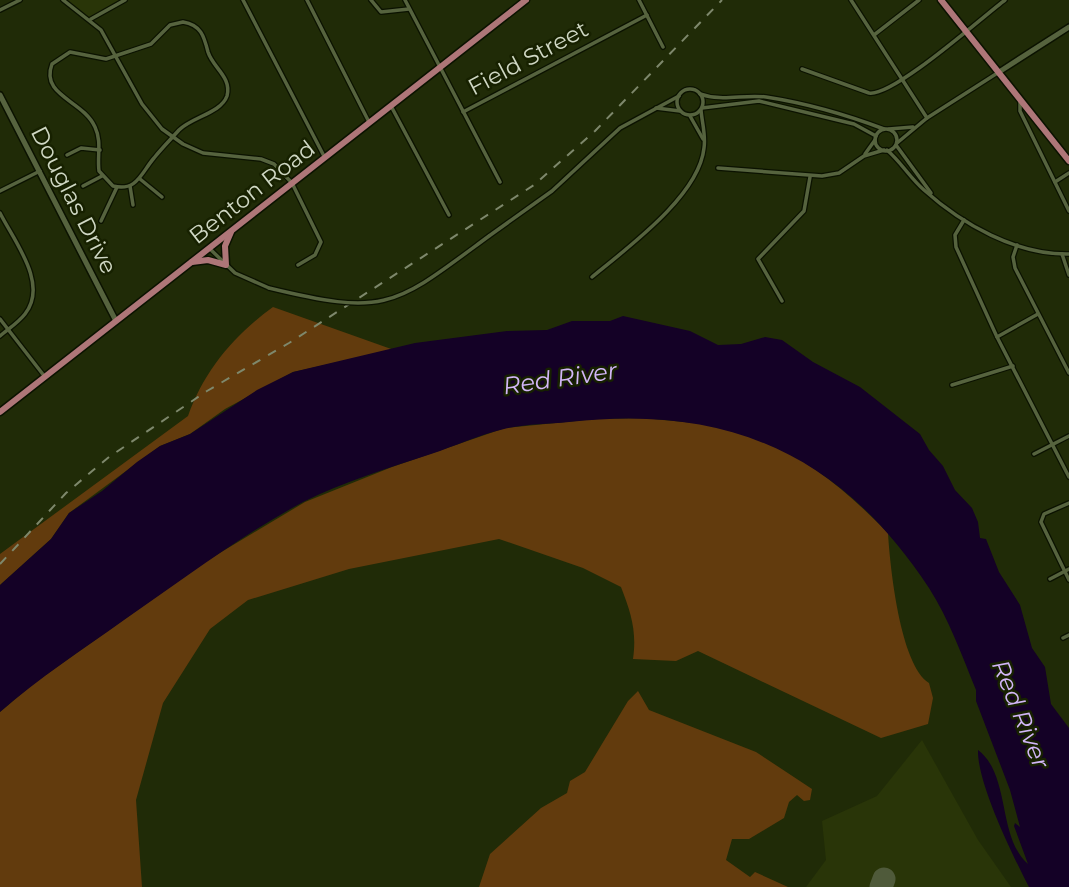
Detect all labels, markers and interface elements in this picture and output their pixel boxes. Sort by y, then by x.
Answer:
street label: Field Street [463,15,593,101]
street label: Douglas Drive [25,122,123,278]
street label: Benton Road [184,134,320,250]
water label: Red River [501,355,620,400]
water label: Red River [986,655,1056,774]

